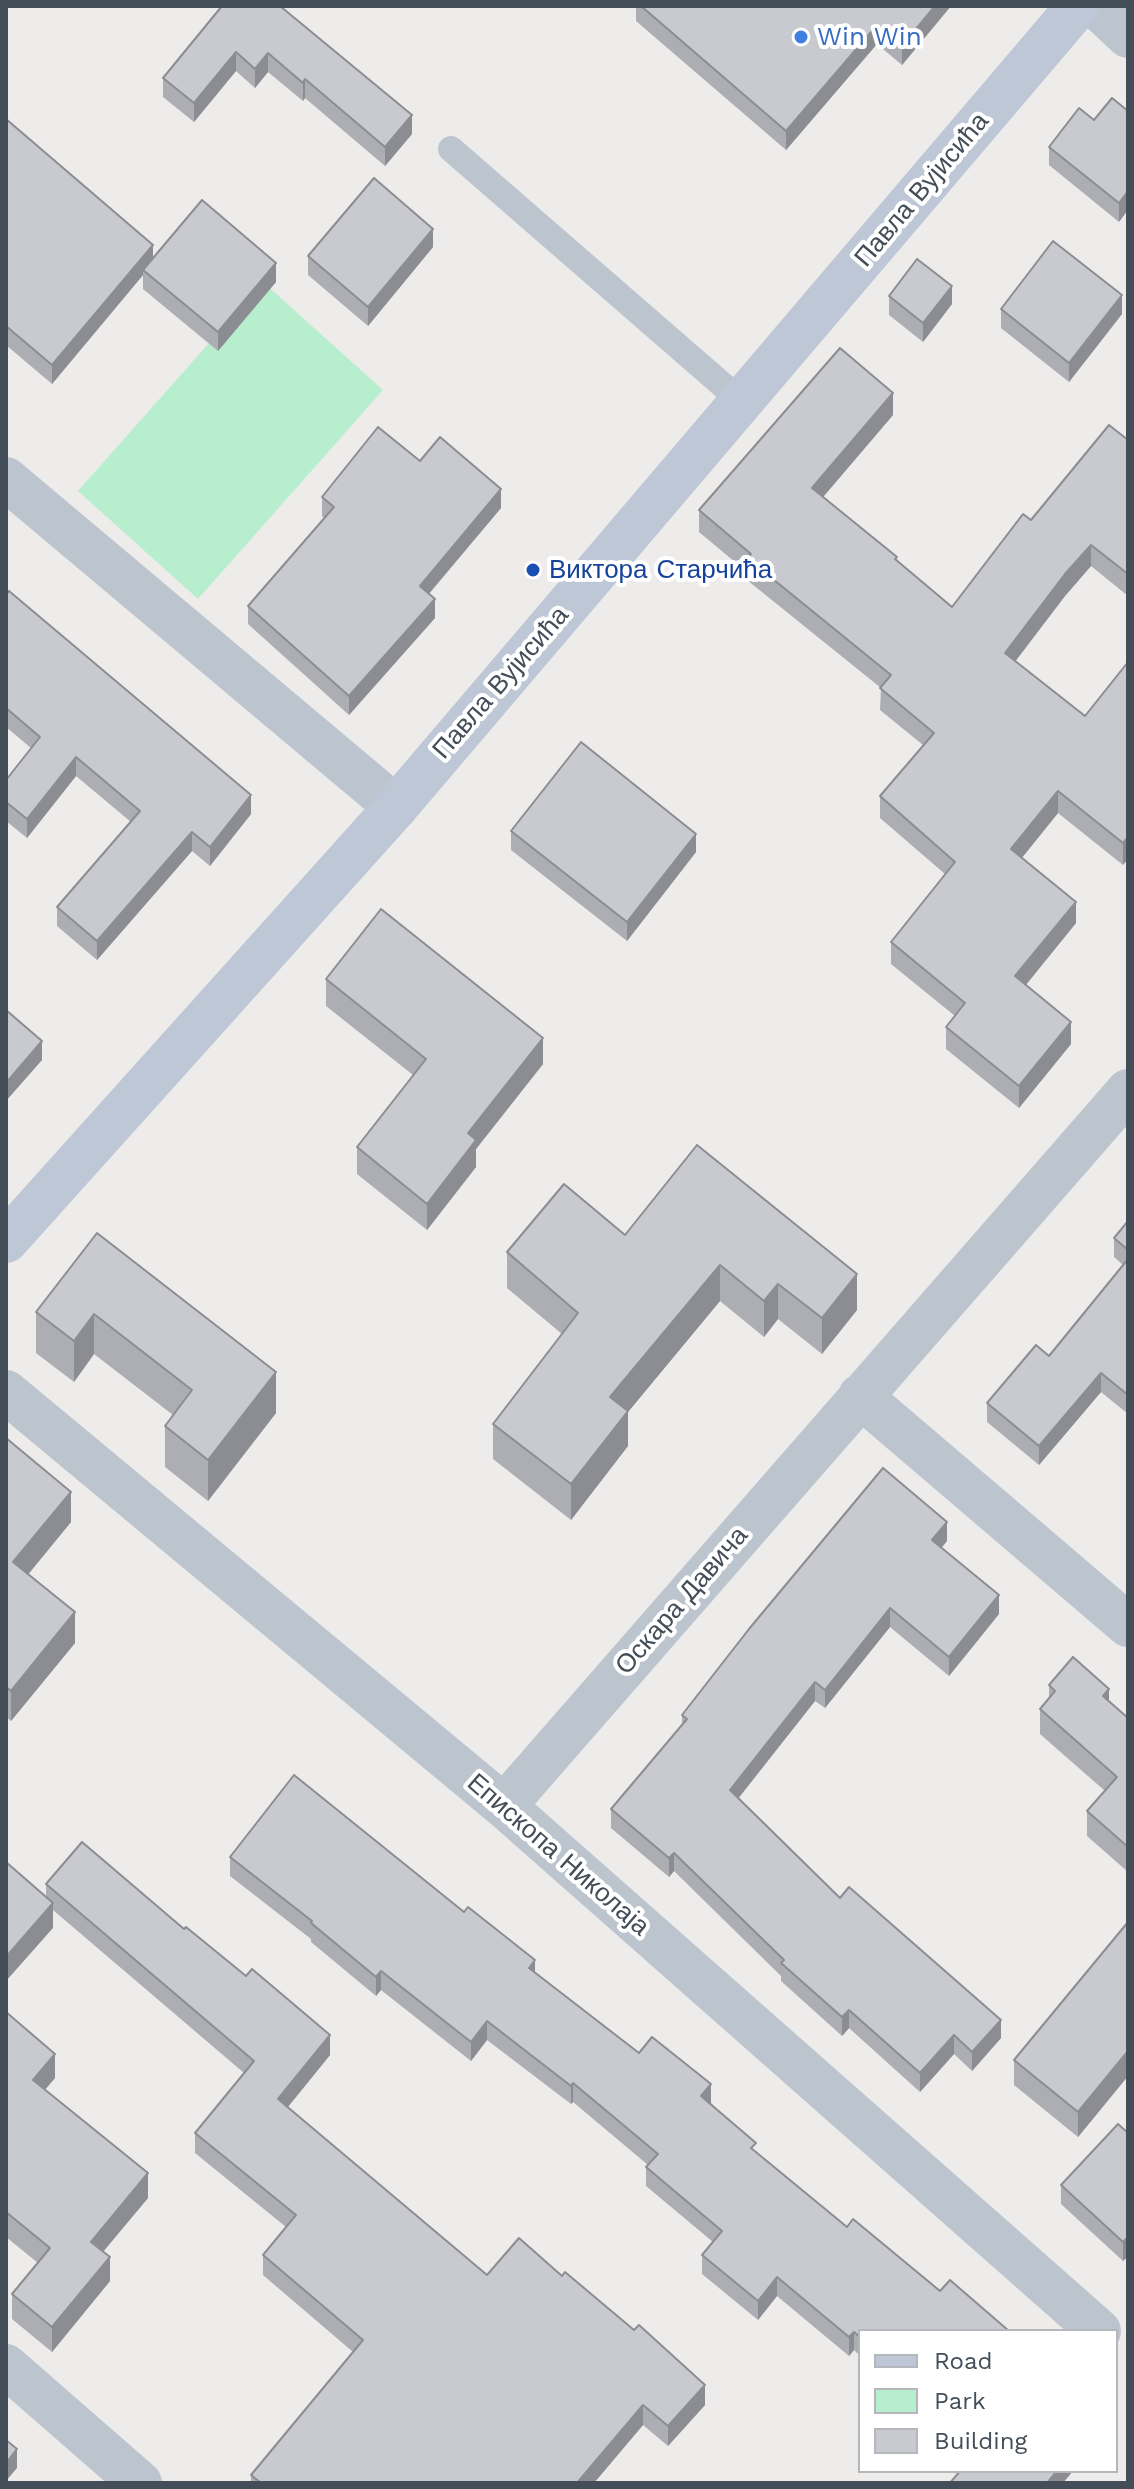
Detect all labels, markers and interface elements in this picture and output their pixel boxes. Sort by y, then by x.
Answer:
place label: Win Win [817,21,922,53]
marker: Win Win [792,28,810,46]
street label: Павла Вујисића [848,107,996,273]
place label: Виктора Старчића [549,554,772,586]
marker: Виктора Старчића [524,561,542,579]
street label: Павла Вујисића [426,600,576,766]
street label: Оскара Давича [609,1521,755,1681]
street label: Епископа Николаја [461,1767,655,1943]
legend [858,2329,1118,2473]
text: Road [934,2347,993,2375]
text: Park [934,2387,986,2415]
text: Building [934,2427,1027,2455]

